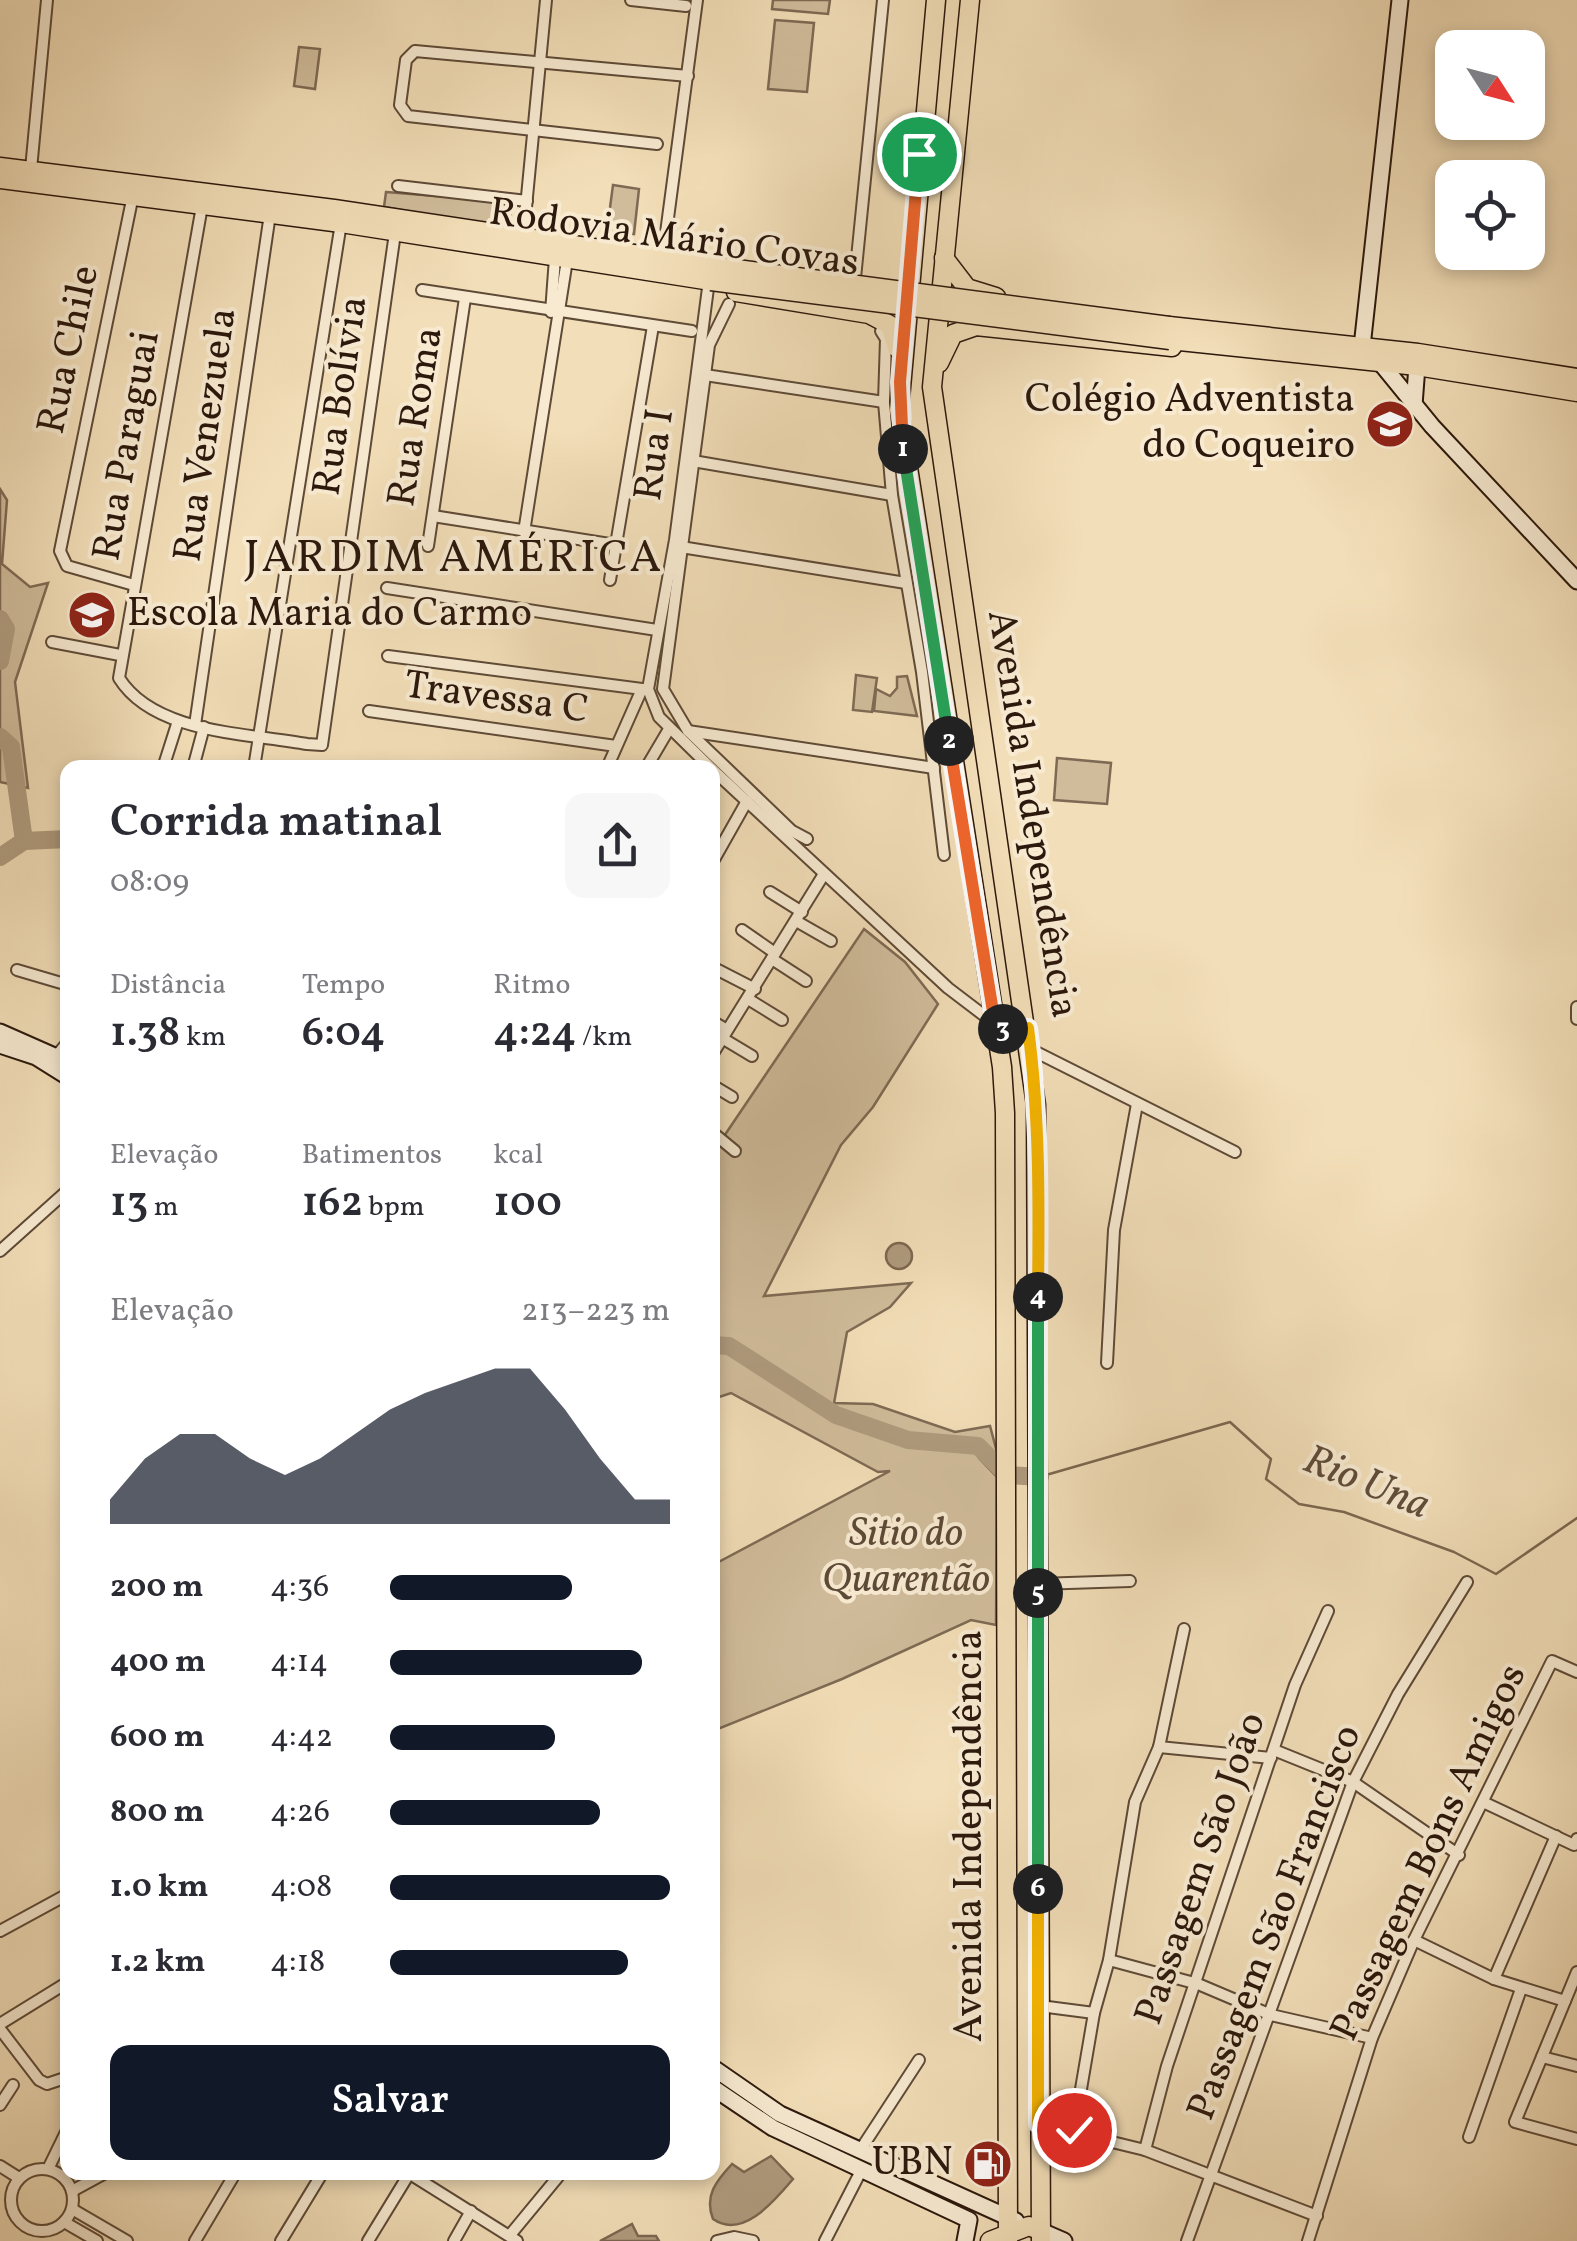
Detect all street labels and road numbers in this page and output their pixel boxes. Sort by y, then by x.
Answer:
street label: Rodovia Mário Covas [486,185,862,293]
street label: Rua Chile [25,261,115,439]
street label: Rua Bolívia [300,293,384,499]
street label: Rua Venezuela [161,305,253,565]
street label: Rua Roma [375,323,459,511]
street label: Rua Paraguai [80,327,176,565]
street label: Rua I [622,406,690,504]
street label: Avenida Independência [971,606,1091,1022]
street label: Travessa C [400,658,592,740]
street label: Avenida Independência [943,1630,999,2042]
street label: Passagem Bons Amigos [1318,1655,1542,2051]
street label: Passagem São João [1122,1705,1282,2033]
street label: Passagem São Francisco [1175,1717,1377,2129]

